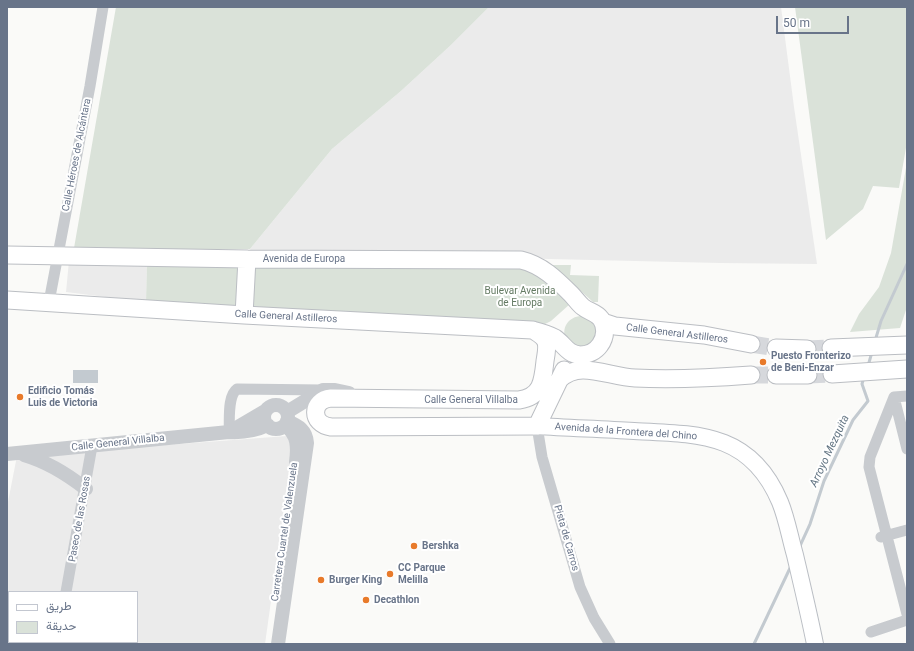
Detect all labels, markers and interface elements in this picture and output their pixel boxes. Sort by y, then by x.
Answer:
scale bar [778,8,851,34]
text: 50 m [783,16,810,30]
street label: Calle Héroes de Alcántara [60,97,94,213]
street label: Avenida de Europa [263,253,345,265]
park label: Bulevar Avenida de Europa [485,285,555,308]
street label: Calle General Astilleros [234,308,338,326]
street label: Calle General Astilleros [625,322,729,346]
place label: Puesto Fronterizo de Beni-Enzar [771,350,851,374]
marker: Puesto Fronterizo de Beni-Enzar [758,357,768,367]
place label: Edificio Tomás Luis de Victoria [28,385,98,408]
marker: Edificio Tomás Luis de Victoria [15,392,25,402]
street label: Calle General Villalba [424,394,518,406]
water label: Arroyo Mezquita [808,413,852,489]
street label: Avenida de la Frontera del Chino [554,421,698,443]
street label: Calle General Villalba [71,432,165,454]
street label: Carretera Cuartel de Valenzuela [269,462,301,602]
street label: Paseo de las Rosas [67,475,93,563]
street label: Pista de Carros [551,504,581,572]
place label: Bershka [422,540,459,552]
marker: Bershka [409,541,419,551]
place label: CC Parque Melilla [398,562,446,586]
marker: CC Parque Melilla [385,569,395,579]
place label: Burger King [329,574,382,586]
marker: Burger King [316,575,326,585]
legend [8,591,138,643]
place label: Decathlon [374,594,419,606]
marker: Decathlon [361,595,371,605]
text: طريق [46,599,71,613]
text: حديقة [46,619,76,633]

